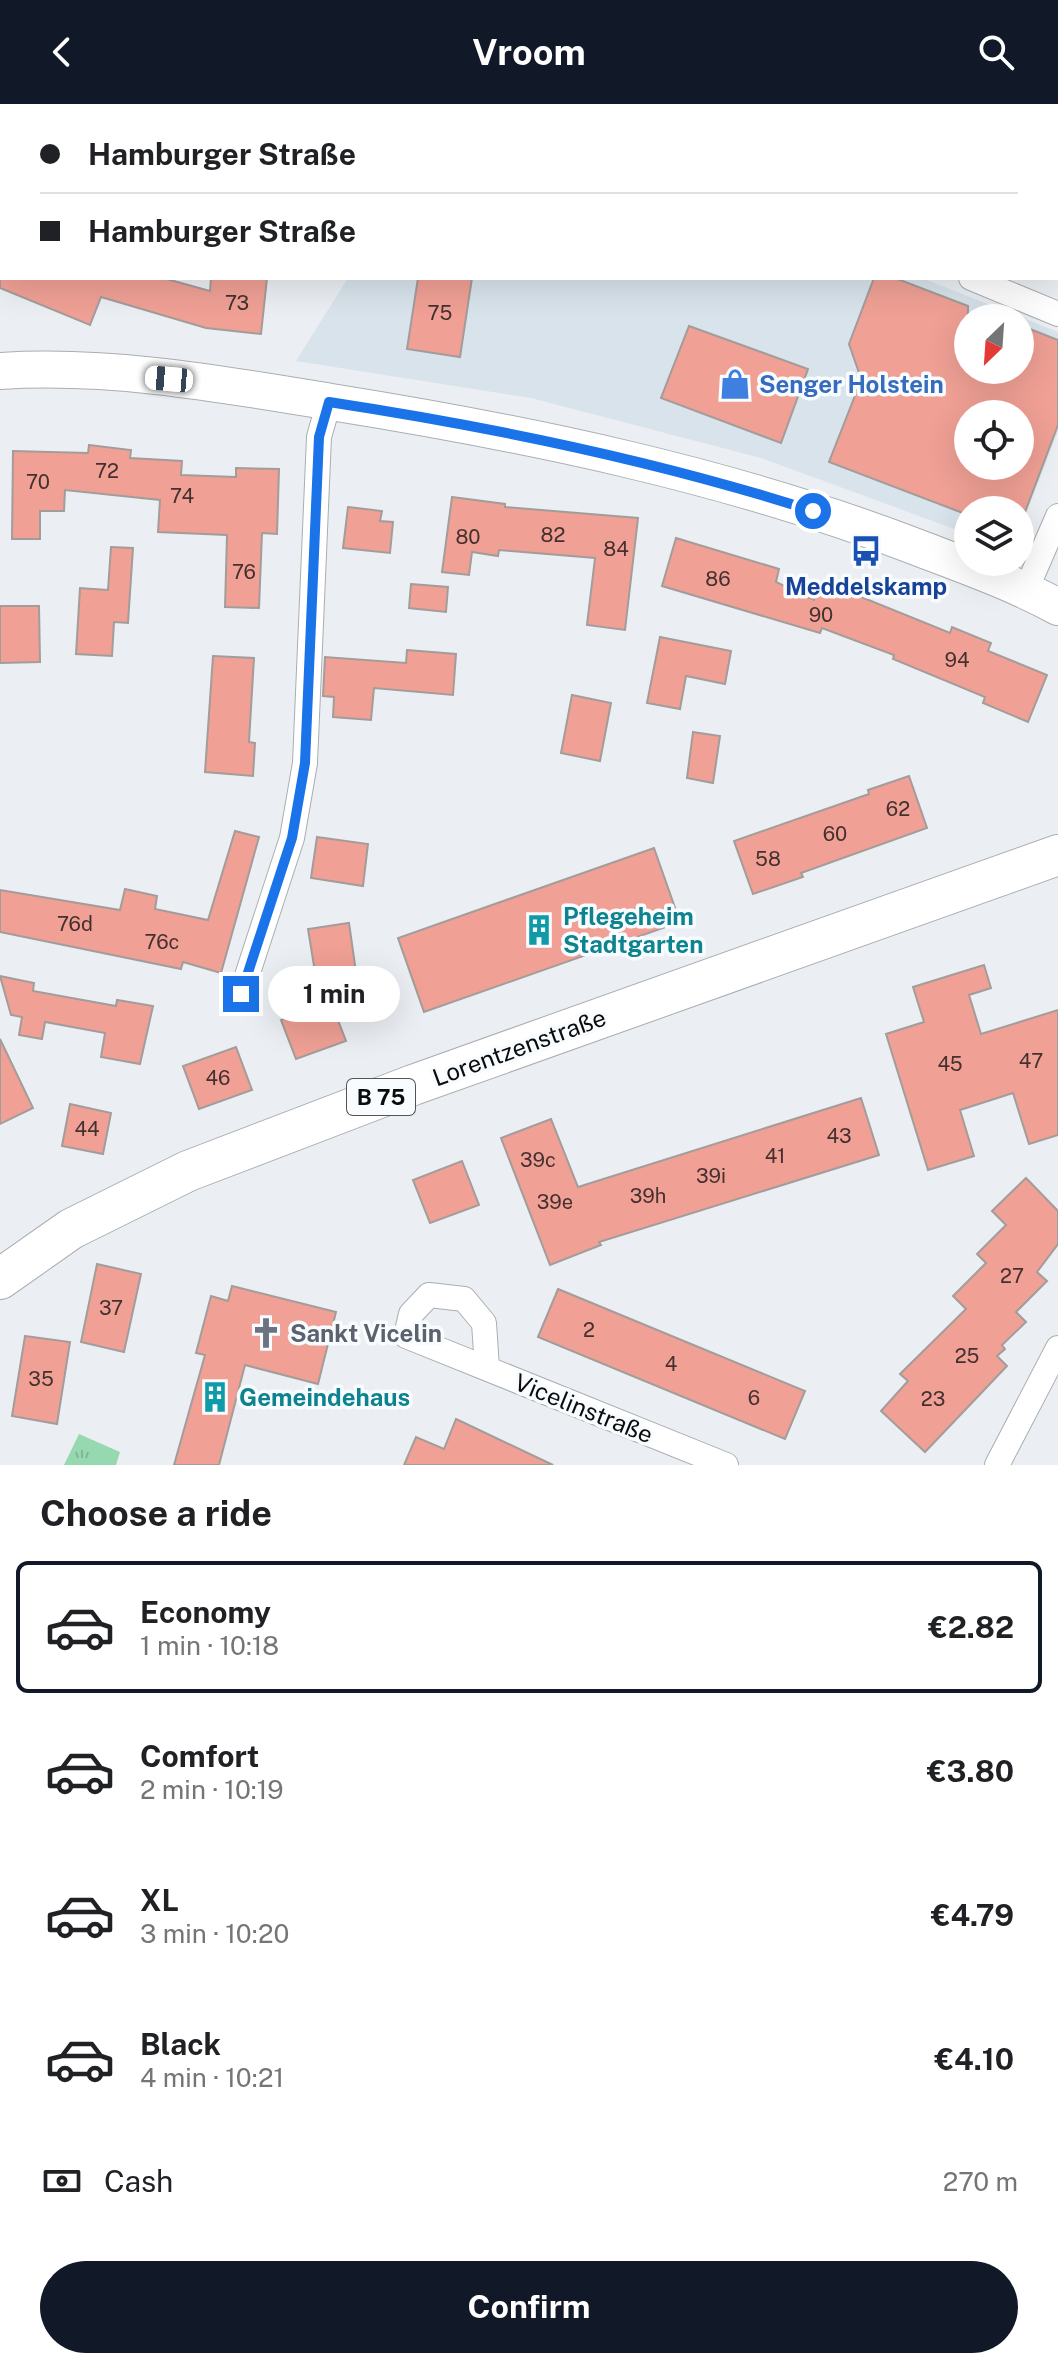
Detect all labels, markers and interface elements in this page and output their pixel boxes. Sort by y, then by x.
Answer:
icon: back [40,30,84,74]
icon: search [974,30,1018,74]
text: Vroom [472,31,586,73]
text: Hamburger Straße [88,136,356,172]
text: Hamburger Straße [88,213,356,249]
house number: 73 [225,291,249,315]
house number: 75 [428,301,452,325]
north arrow [954,304,1034,384]
map controls [954,304,1034,576]
car [144,365,194,393]
shop icon: Senger Holstein [718,367,752,401]
place label: Senger Holstein [759,370,944,398]
button: locate [954,400,1034,480]
house number: 72 [95,459,119,483]
house number: 70 [26,470,50,494]
house number: 74 [170,484,194,508]
route start [795,493,831,529]
button: layers [954,496,1034,576]
house number: 82 [541,523,565,547]
house number: 80 [455,525,481,549]
bus stop icon: Meddelskamp [849,534,883,568]
house number: 84 [603,537,629,561]
house number: 76 [232,560,256,584]
house number: 86 [705,567,731,591]
place label: Meddelskamp [785,572,947,600]
house number: 90 [809,603,833,627]
house number: 94 [944,648,970,672]
house number: 62 [886,797,910,821]
house number: 60 [823,822,847,846]
house number: 58 [755,847,781,871]
place label: Pflegeheim Stadtgarten [563,902,703,958]
house number: 76d [57,912,93,936]
building icon: Pflegeheim Stadtgarten [522,913,556,947]
house number: 76c [145,930,179,954]
callout: 1 min [269,966,401,1022]
route end [223,976,259,1012]
text: 1 min [303,978,365,1009]
street label: Lorentzenstraße [429,1003,609,1091]
house number: 47 [1019,1049,1043,1073]
house number: 45 [937,1052,963,1076]
house number: 46 [205,1066,231,1090]
road number: B 75 [347,1079,415,1115]
house number: 44 [74,1117,100,1141]
house number: 43 [826,1124,852,1148]
house number: 41 [765,1144,785,1168]
house number: 39c [520,1148,556,1172]
house number: 39i [696,1164,726,1188]
house number: 39h [630,1184,666,1208]
house number: 39e [537,1190,573,1214]
house number: 27 [1000,1264,1024,1288]
house number: 37 [99,1296,123,1320]
church icon: Sankt Vicelin [249,1316,283,1350]
house number: 2 [583,1318,595,1342]
place label: Sankt Vicelin [290,1319,442,1347]
house number: 25 [955,1344,979,1368]
house number: 4 [665,1352,677,1376]
house number: 35 [28,1367,54,1391]
street label: Vicelinstraße [511,1368,657,1448]
building icon: Gemeindehaus [198,1380,232,1414]
place label: Gemeindehaus [239,1383,410,1411]
house number: 6 [748,1386,760,1410]
house number: 23 [921,1387,945,1411]
text: Choose a ride [40,1492,272,1534]
icon: car [44,1591,116,1663]
text: Economy [140,1594,271,1630]
text: €2.82 [928,1609,1014,1645]
text: 1 min · 10:18 [140,1630,279,1661]
icon: car [44,1735,116,1807]
text: Comfort [140,1738,259,1774]
text: €3.80 [927,1753,1014,1789]
text: 2 min · 10:19 [140,1774,284,1805]
icon: car [44,1879,116,1951]
text: XL [140,1882,179,1918]
text: €4.79 [931,1897,1014,1933]
text: 3 min · 10:20 [140,1918,290,1949]
icon: car [44,2023,116,2095]
text: Black [140,2026,221,2062]
text: €4.10 [935,2041,1014,2077]
text: 4 min · 10:21 [140,2062,284,2093]
icon: cash [40,2159,84,2203]
text: Cash [104,2163,173,2199]
text: 270 m [943,2166,1018,2197]
button: Confirm [40,2261,1018,2353]

